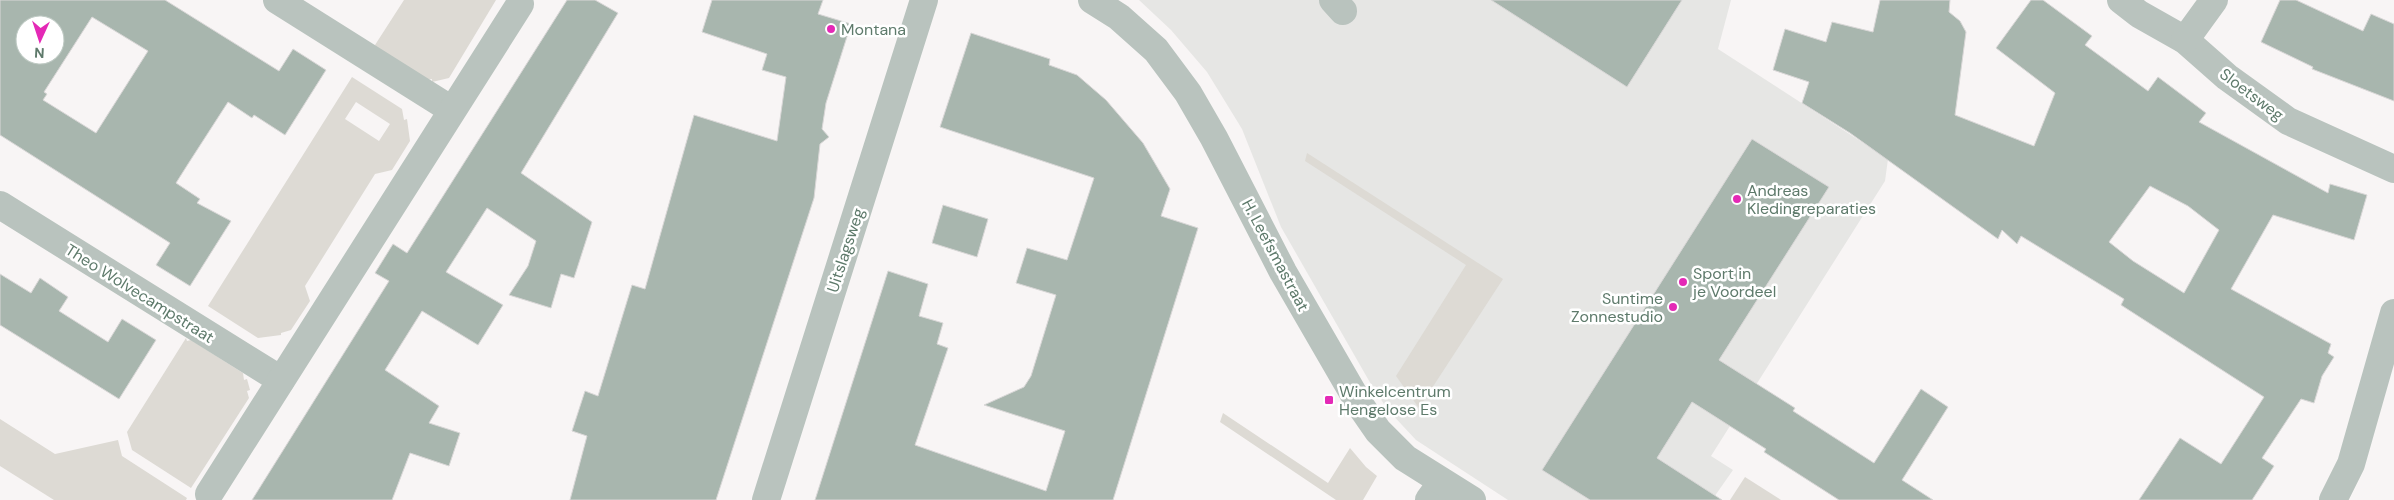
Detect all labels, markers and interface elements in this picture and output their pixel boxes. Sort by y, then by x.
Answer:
north arrow [15,15,65,65]
place label: Montana [841,19,906,40]
marker: Montana [825,23,837,35]
text: N [34,44,45,62]
street label: Sloetsweg [2215,63,2288,125]
place label: Andreas Kledingreparaties [1747,180,1876,219]
marker: Andreas Kledingreparaties [1731,193,1743,205]
street label: H. Leefsmastraat [1237,196,1314,315]
street label: Uitslagsweg [822,205,869,295]
street label: Theo Wolvecampstraat [62,239,218,348]
place label: Sport in je Voordeel [1692,263,1776,302]
marker: Sport in je Voordeel [1677,276,1689,288]
place label: Suntime Zonnestudio [1571,288,1663,327]
marker: Suntime Zonnestudio [1667,301,1679,313]
place label: Winkelcentrum Hengelose Es [1339,381,1451,420]
marker: Winkelcentrum Hengelose Es [1323,394,1335,406]

